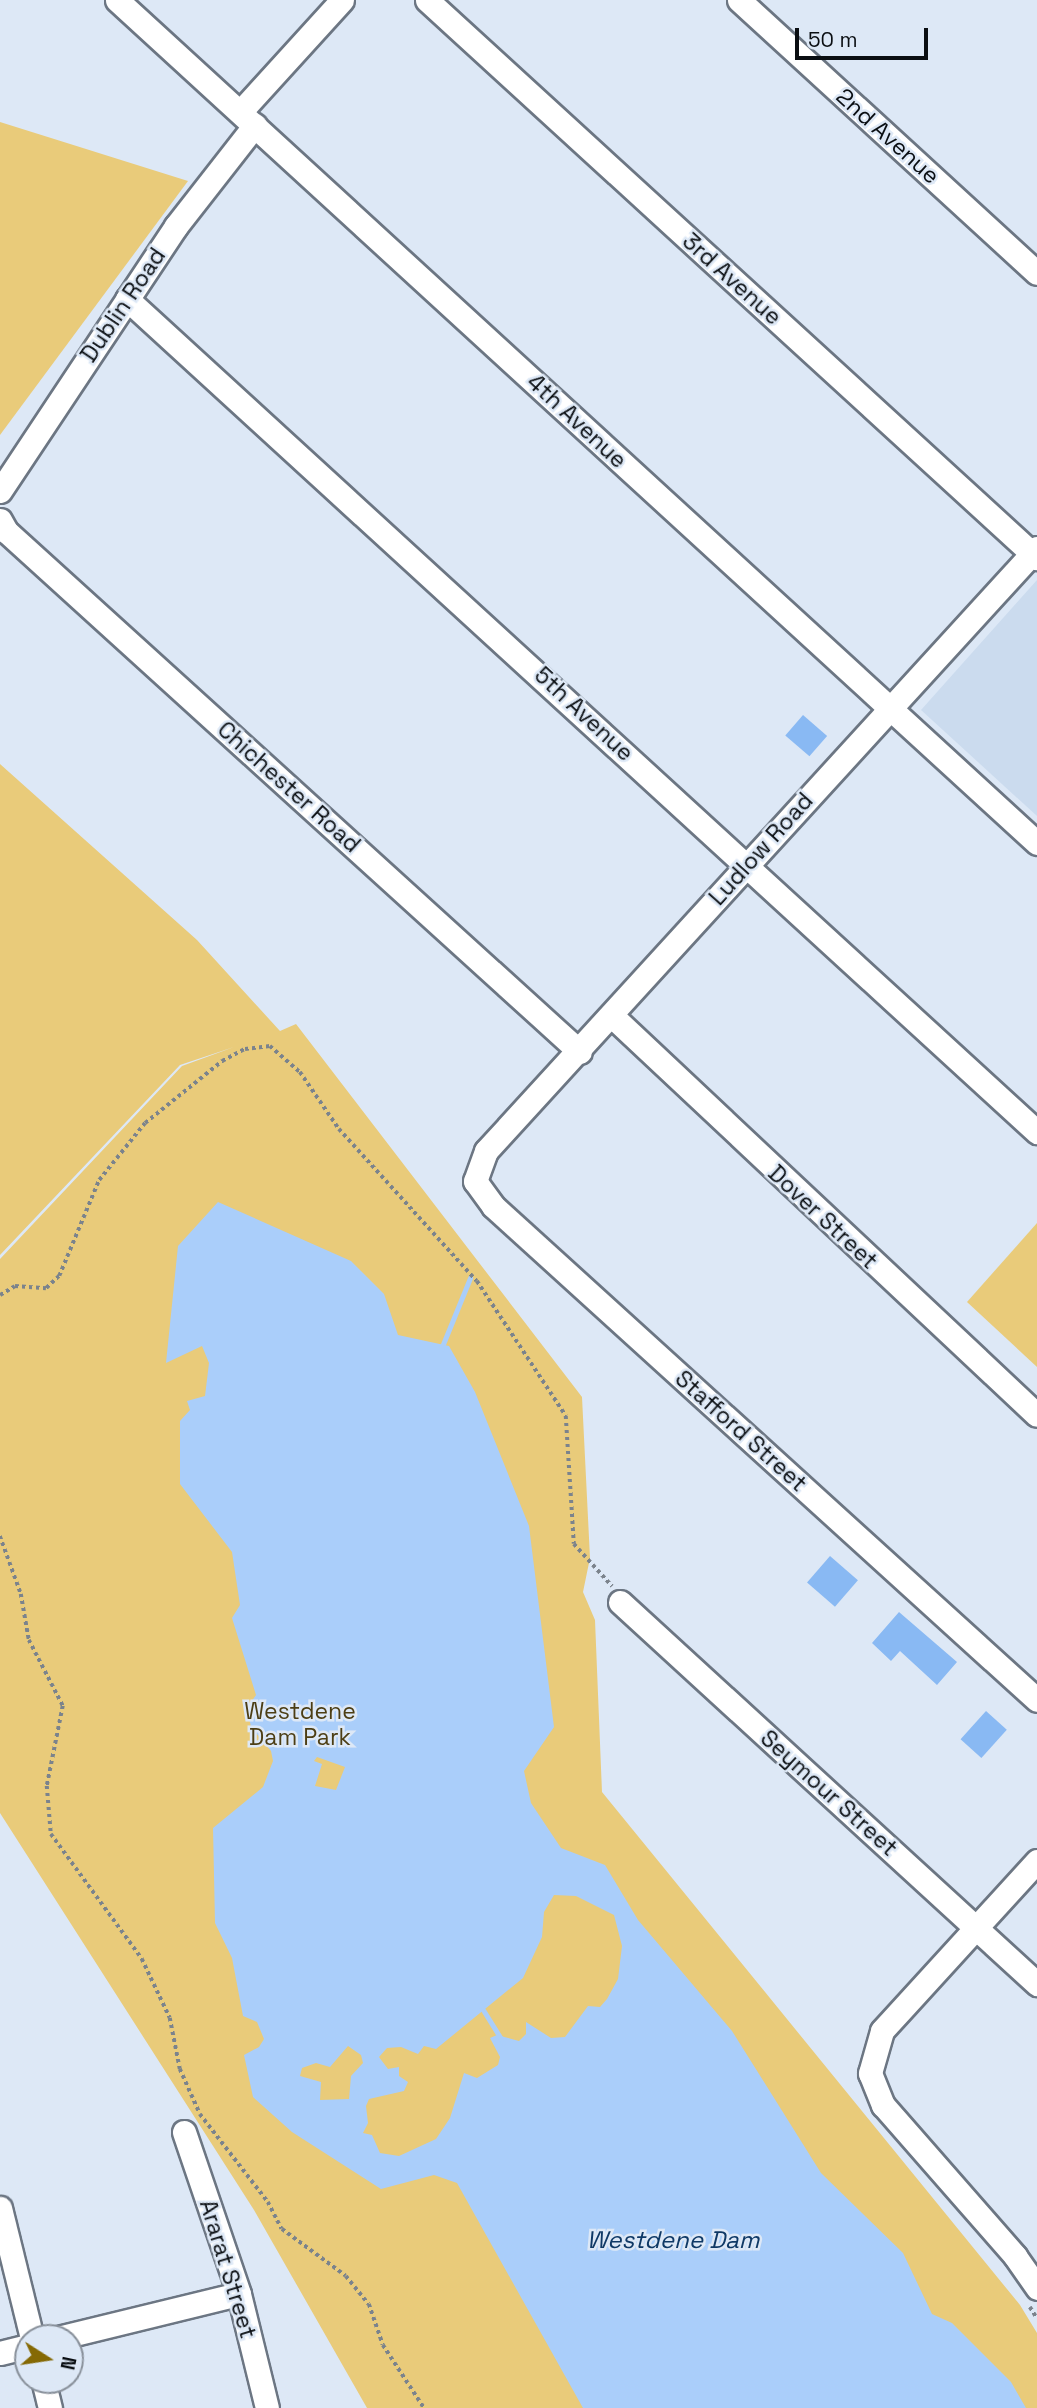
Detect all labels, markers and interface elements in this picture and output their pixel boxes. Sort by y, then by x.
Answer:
scale bar [799,14,932,58]
text: 50 m [808,26,858,53]
street label: 2nd Avenue [830,82,946,190]
street label: 3rd Avenue [677,227,787,331]
street label: Dublin Road [75,243,171,367]
street label: 4th Avenue [521,368,633,474]
street label: 5th Avenue [529,661,639,767]
street label: Chichester Road [212,716,366,858]
street label: Ludlow Road [703,787,819,911]
street label: Dover Street [763,1159,883,1275]
street label: Stafford Street [669,1365,813,1497]
park label: Westdene Dam Park [244,1697,356,1751]
street label: Seymour Street [755,1724,903,1862]
street label: Ararat Street [194,2196,262,2342]
water label: Westdene Dam [587,2226,759,2254]
north arrow [14,2324,84,2394]
text: N [55,2354,82,2372]

